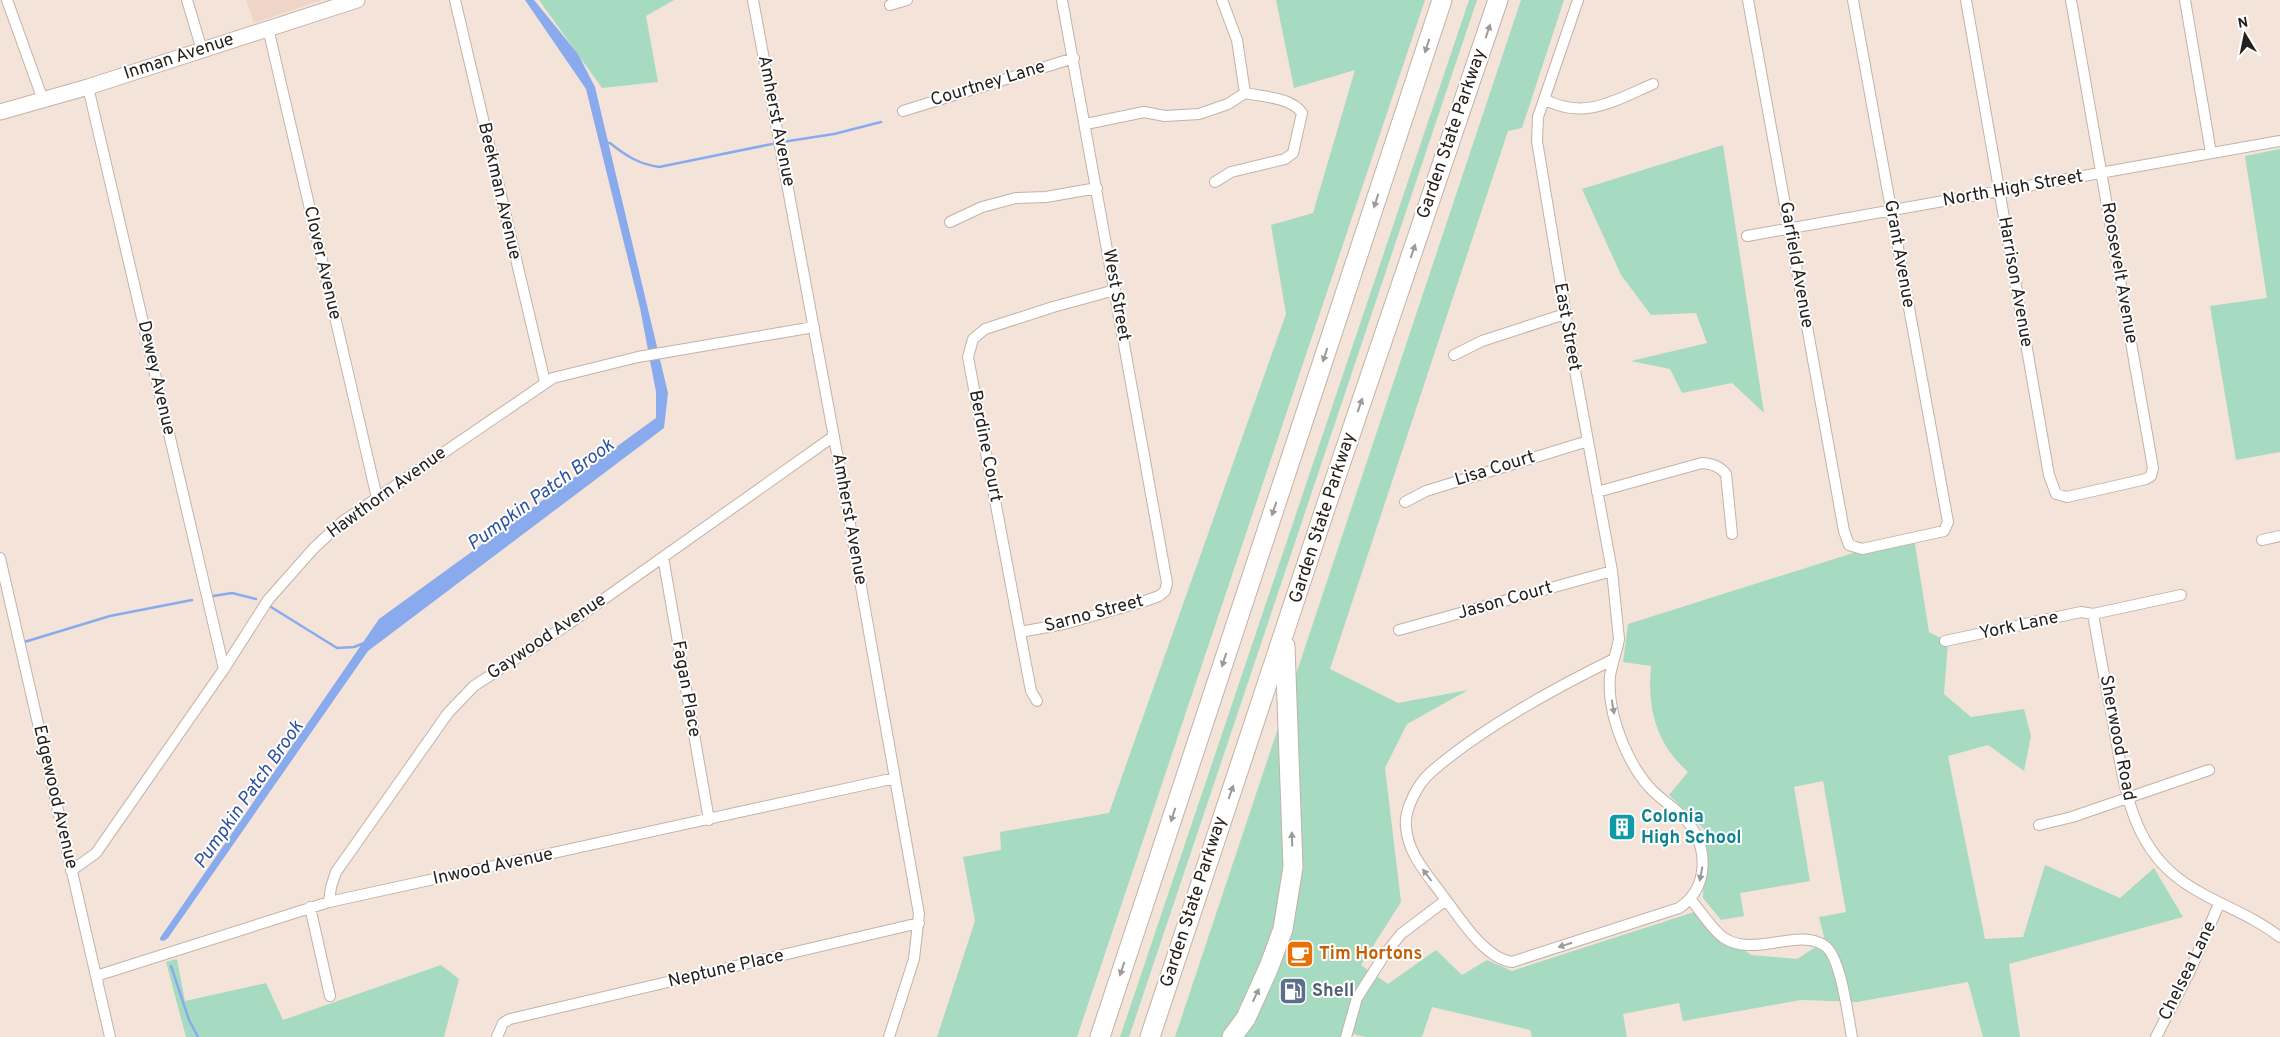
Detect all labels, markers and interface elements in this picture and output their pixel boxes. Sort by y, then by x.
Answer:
north arrow [2220,10,2270,60]
text: N [2237,14,2249,33]
one-way arrow [1484,23,1492,38]
street label: Inman Avenue [121,28,237,86]
one-way arrow [1422,39,1430,54]
street label: Garden State Parkway [1412,46,1492,222]
street label: Amherst Avenue [752,53,800,189]
street label: Courtney Lane [928,56,1048,112]
street label: Beekman Avenue [472,120,526,262]
street label: North High Street [1941,165,2085,213]
one-way arrow [1372,193,1379,208]
street label: Grant Avenue [1878,198,1920,310]
street label: Garfield Avenue [1774,200,1818,330]
street label: Roosevelt Avenue [2095,200,2143,346]
street label: Clover Avenue [298,204,346,322]
street label: Harrison Avenue [1992,215,2038,349]
one-way arrow [1409,243,1417,258]
street label: West Street [1097,247,1135,343]
street label: East Street [1548,281,1586,373]
street label: Dewey Avenue [132,318,180,438]
one-way arrow [1321,348,1329,363]
street label: Berdine Court [963,388,1007,504]
one-way arrow [1356,397,1364,412]
street label: Garden State Parkway [1284,430,1362,606]
water label: Pumpkin Patch Brook [463,433,619,556]
street label: Hawthorn Avenue [323,442,451,544]
street label: Lisa Court [1452,446,1538,492]
street label: Amherst Avenue [826,451,872,587]
one-way arrow [1270,502,1277,517]
street label: Jason Court [1455,576,1555,626]
street label: Gaywood Avenue [483,589,611,685]
street label: Sarno Street [1042,590,1146,638]
street label: York Lane [1977,606,2061,646]
street label: Fagan Place [666,639,706,739]
one-way arrow [1220,653,1228,668]
street label: Sherwood Road [2094,673,2140,803]
one-way arrow [1609,699,1617,715]
water label: Pumpkin Patch Brook [189,716,309,874]
street label: Edgewood Avenue [27,723,83,871]
one-way arrow [1228,784,1236,799]
place label: Colonia High School [1641,806,1742,850]
one-way arrow [1169,807,1177,822]
building icon: Colonia High School [1607,812,1637,842]
street label: Garden State Parkway [1155,814,1233,990]
one-way arrow [1287,831,1295,847]
street label: Inwood Avenue [431,843,555,891]
one-way arrow [1697,867,1705,882]
one-way arrow [1422,868,1432,882]
street label: Chelsea Lane [2154,917,2222,1025]
cafe icon: Tim Hortons [1285,939,1315,969]
one-way arrow [1557,942,1572,950]
place label: Tim Hortons [1319,943,1422,966]
street label: Neptune Place [666,944,786,994]
one-way arrow [1118,962,1126,977]
fuel station icon: Shell [1278,976,1308,1006]
place label: Shell [1312,980,1354,1003]
one-way arrow [1253,988,1261,1002]

